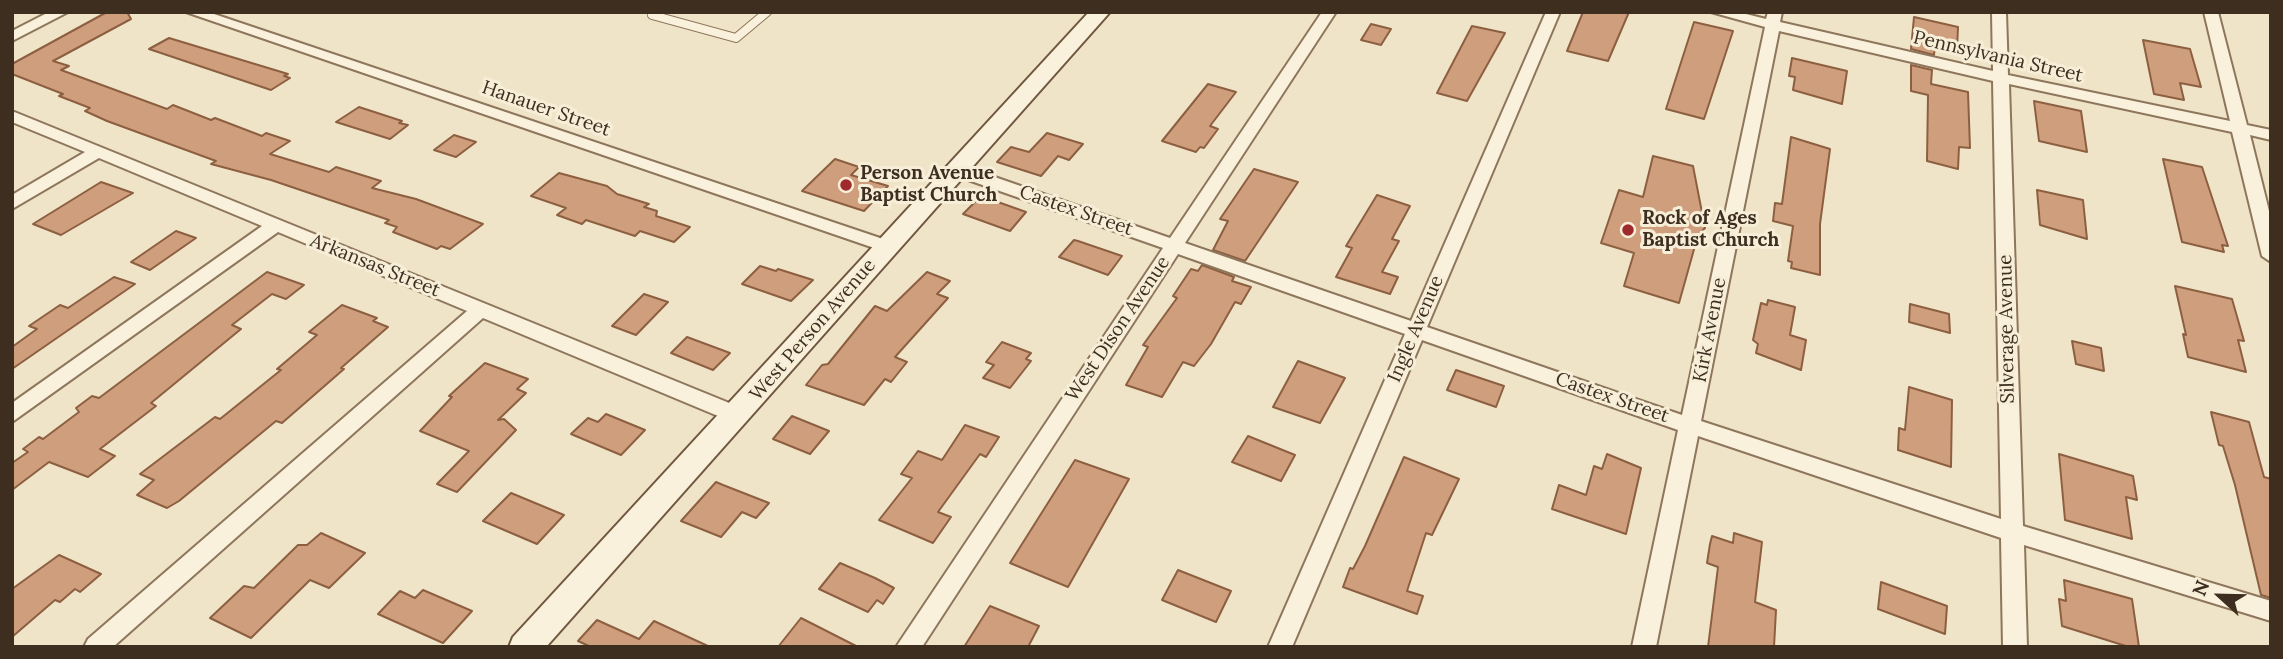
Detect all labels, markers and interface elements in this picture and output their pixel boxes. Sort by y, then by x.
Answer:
street label: Pennsylvania Street [1911,26,2085,88]
street label: Hanauer Street [479,76,613,142]
place label: Person Avenue Baptist Church [860,163,997,207]
marker: Person Avenue Baptist Church [838,177,854,193]
street label: Castex Street [1016,181,1136,241]
place label: Rock of Ages Baptist Church [1642,208,1779,252]
marker: Rock of Ages Baptist Church [1620,222,1636,238]
street label: Arkansas Street [307,230,443,302]
street label: West Dison Avenue [1061,252,1175,406]
street label: West Person Avenue [745,254,881,406]
street label: Silverage Avenue [1994,254,2020,404]
street label: Ingle Avenue [1383,272,1449,386]
street label: Kirk Avenue [1689,276,1731,384]
street label: Castex Street [1552,368,1672,428]
north arrow [2185,561,2255,631]
text: N [2187,577,2214,599]

